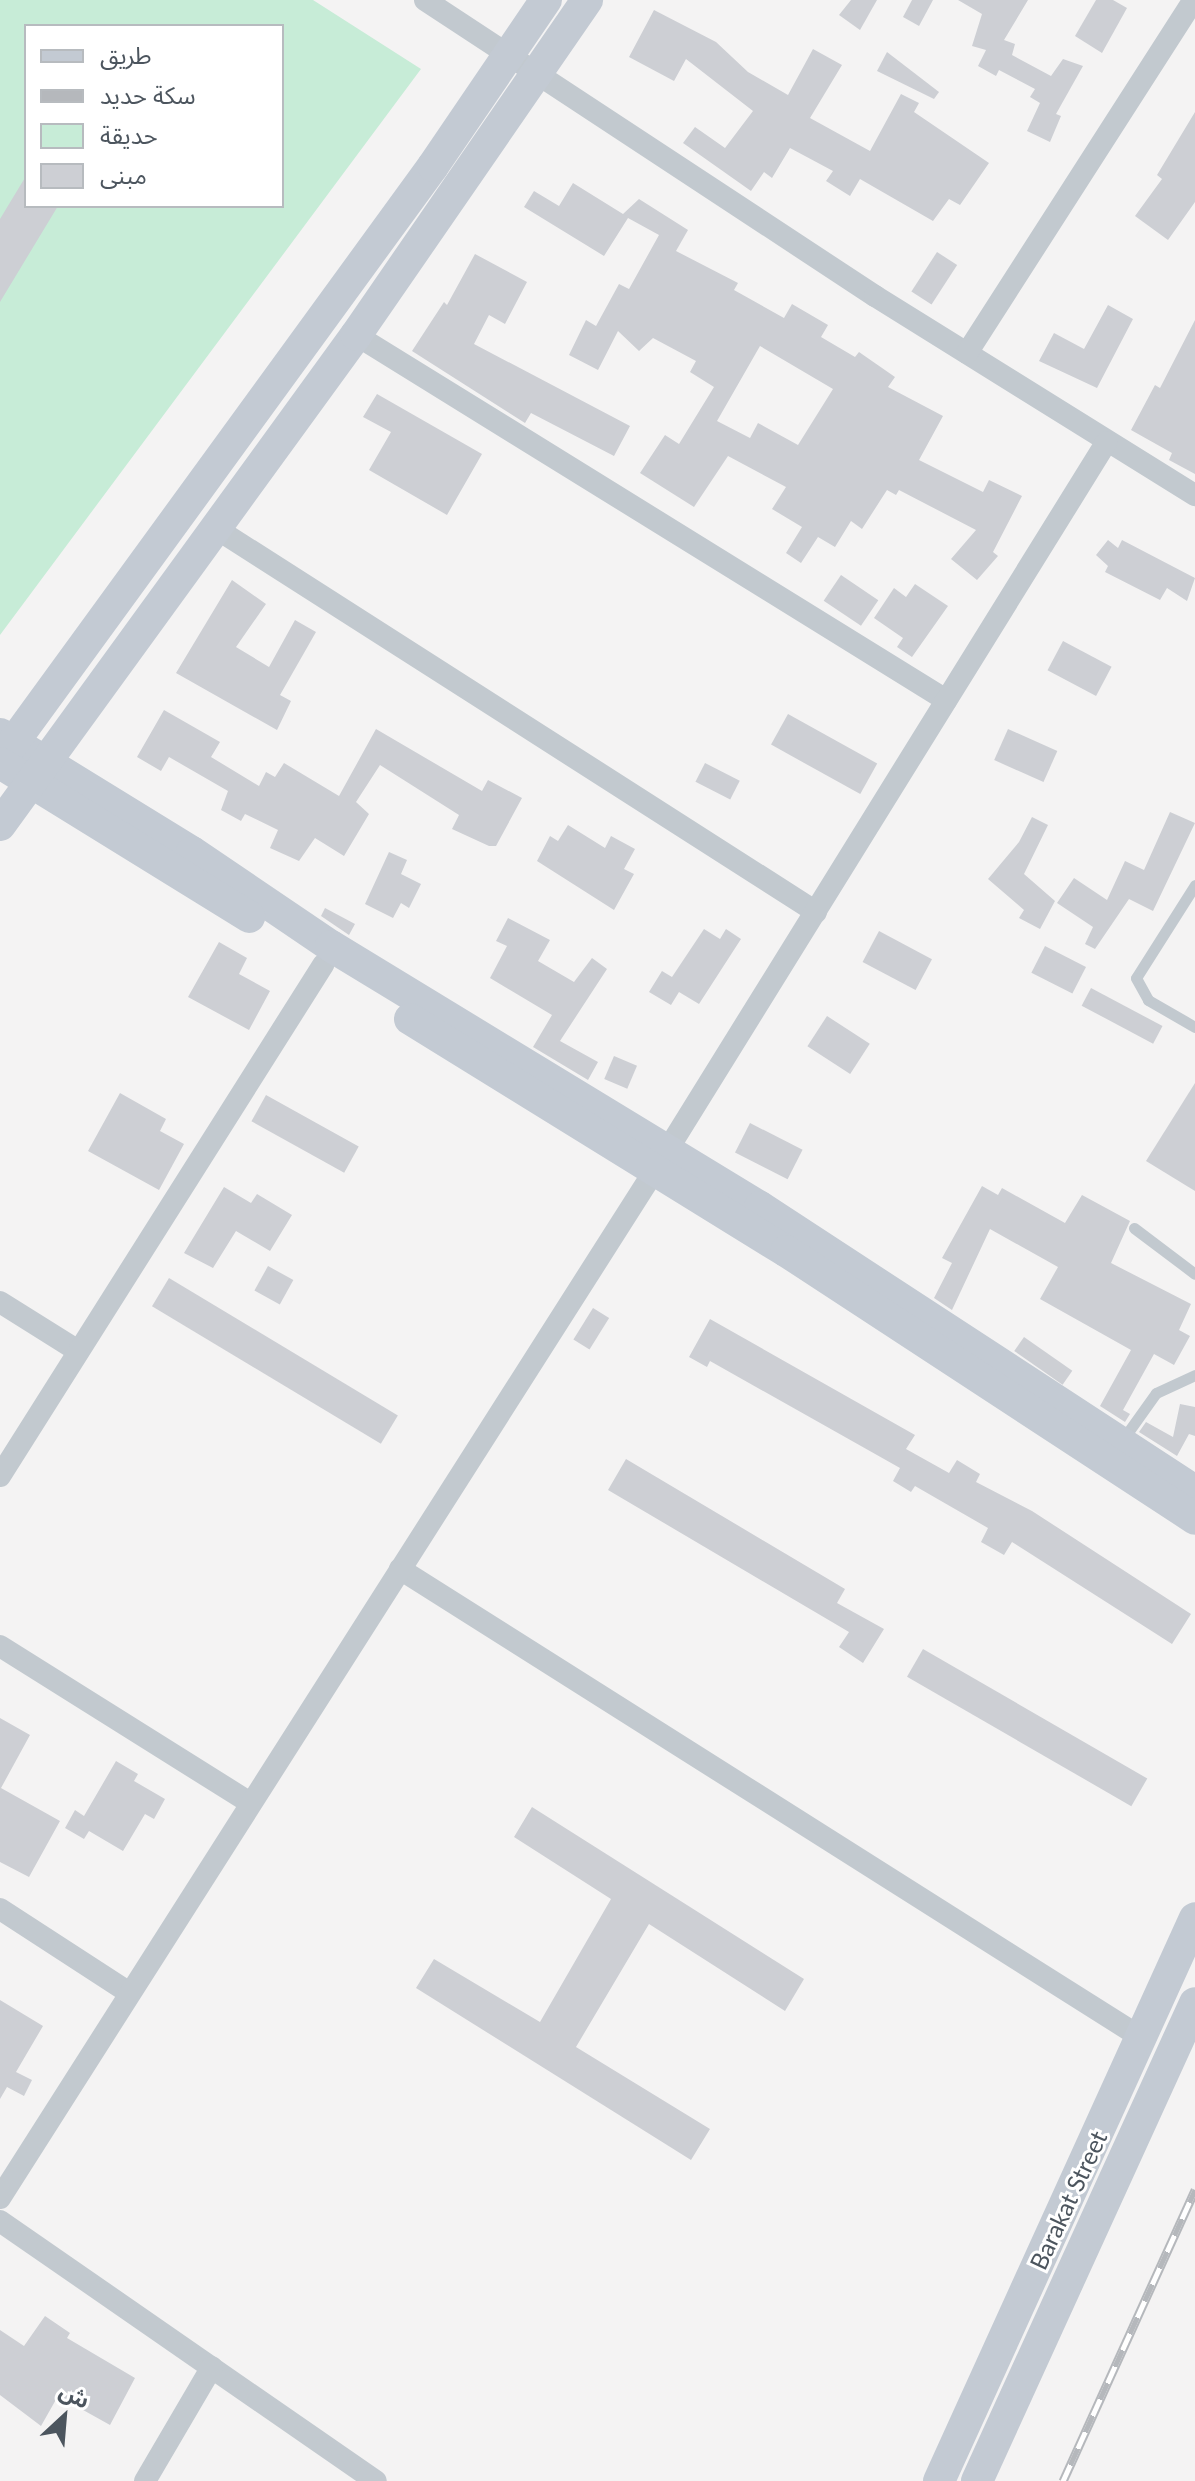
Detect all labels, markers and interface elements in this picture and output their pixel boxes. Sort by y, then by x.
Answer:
legend [24,24,284,208]
text: طريق [100,40,152,69]
text: سكة حديد [100,80,196,109]
text: حديقة [100,120,158,149]
text: مبنى [100,160,147,189]
street label: Barakat Street [1023,2126,1113,2274]
text: ش [55,2376,94,2414]
north arrow [24,2377,104,2457]

